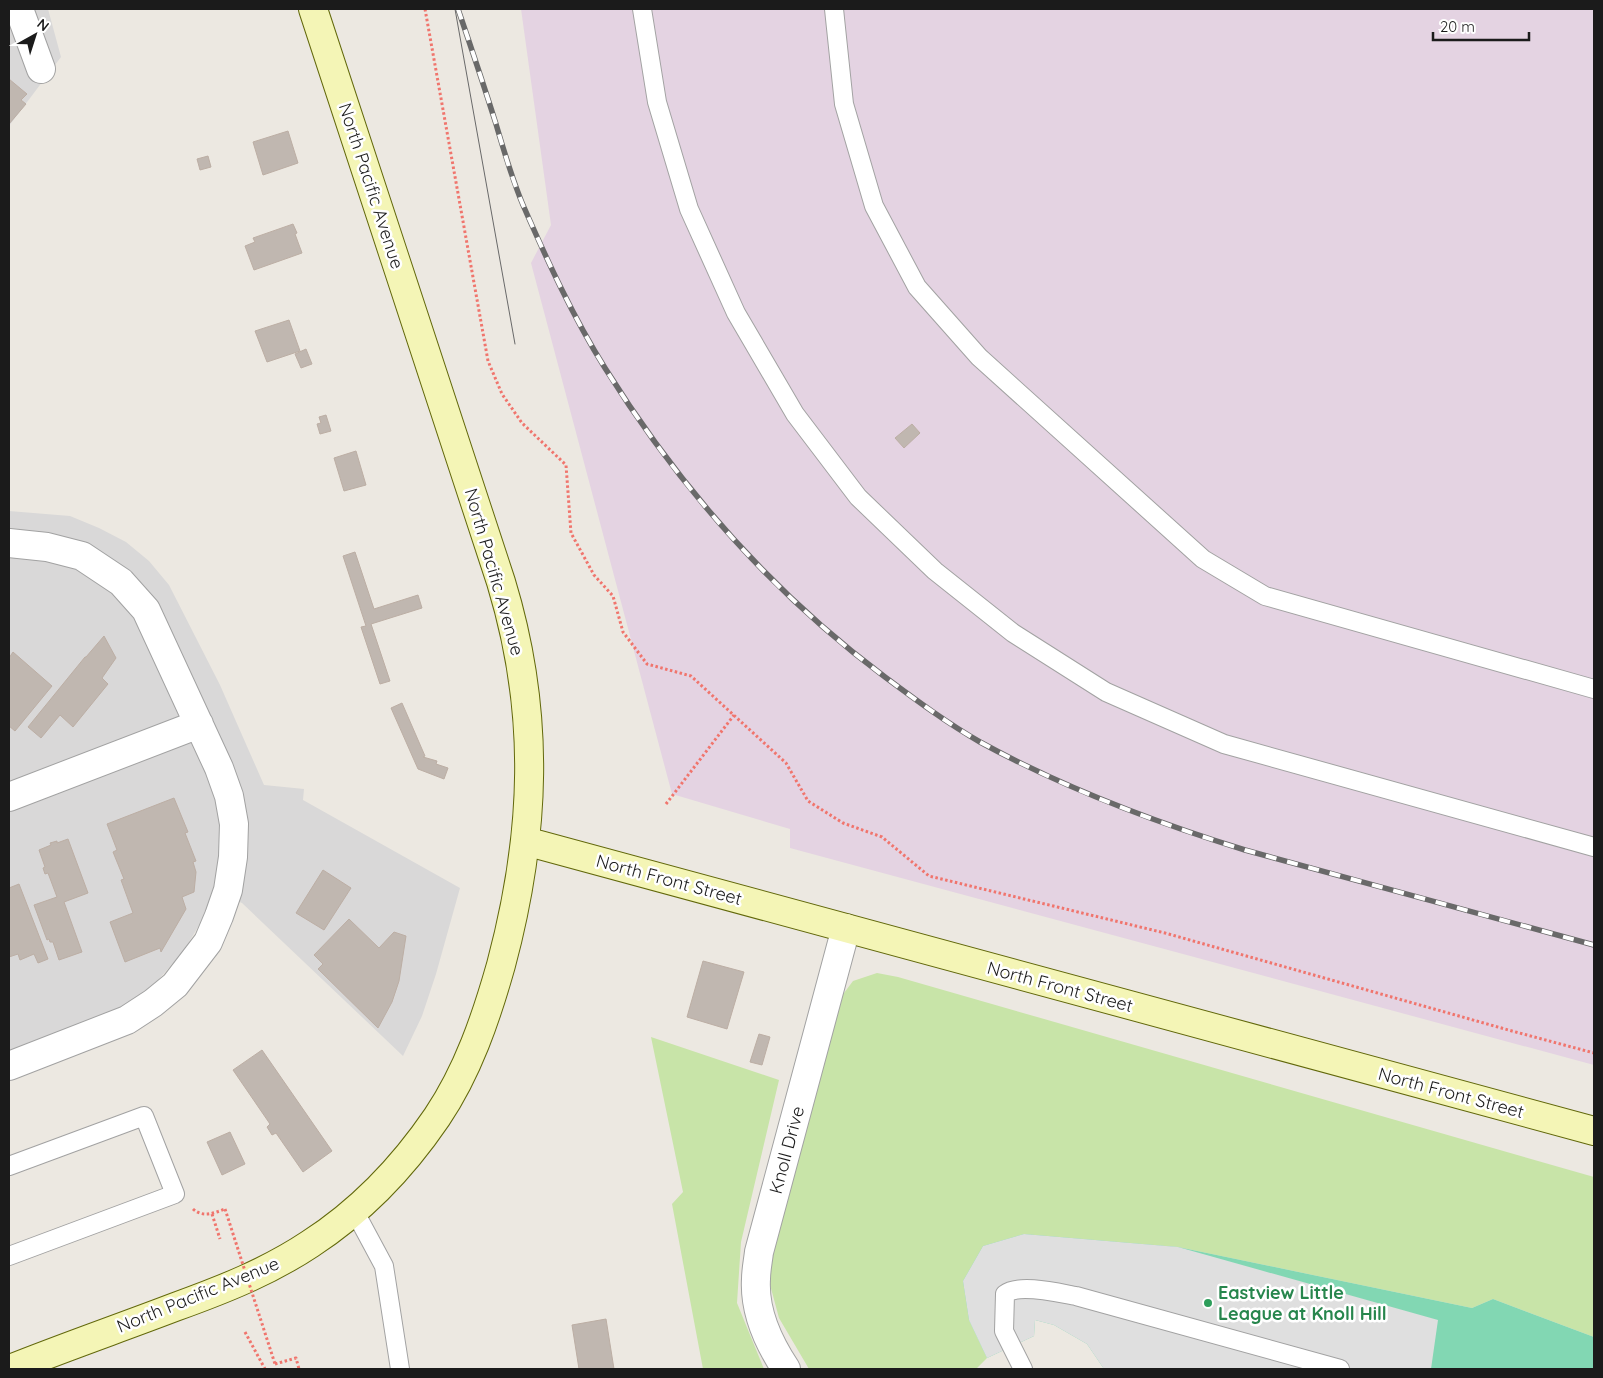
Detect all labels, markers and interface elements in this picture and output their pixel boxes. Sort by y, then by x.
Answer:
north arrow [10,10,60,60]
scale bar [1433,10,1529,42]
text: N [34,15,53,35]
text: 20 m [1440,17,1475,36]
street label: North Pacific Avenue [334,100,409,272]
street label: North Pacific Avenue [460,486,529,658]
street label: North Front Street [594,849,745,910]
street label: North Front Street [985,956,1136,1017]
street label: North Front Street [1376,1062,1527,1123]
street label: Knoll Drive [764,1104,809,1196]
street label: North Pacific Avenue [113,1251,282,1338]
place label: Eastview Little League at Knoll Hill [1218,1281,1387,1325]
marker: Eastview Little League at Knoll Hill [1202,1297,1214,1309]

